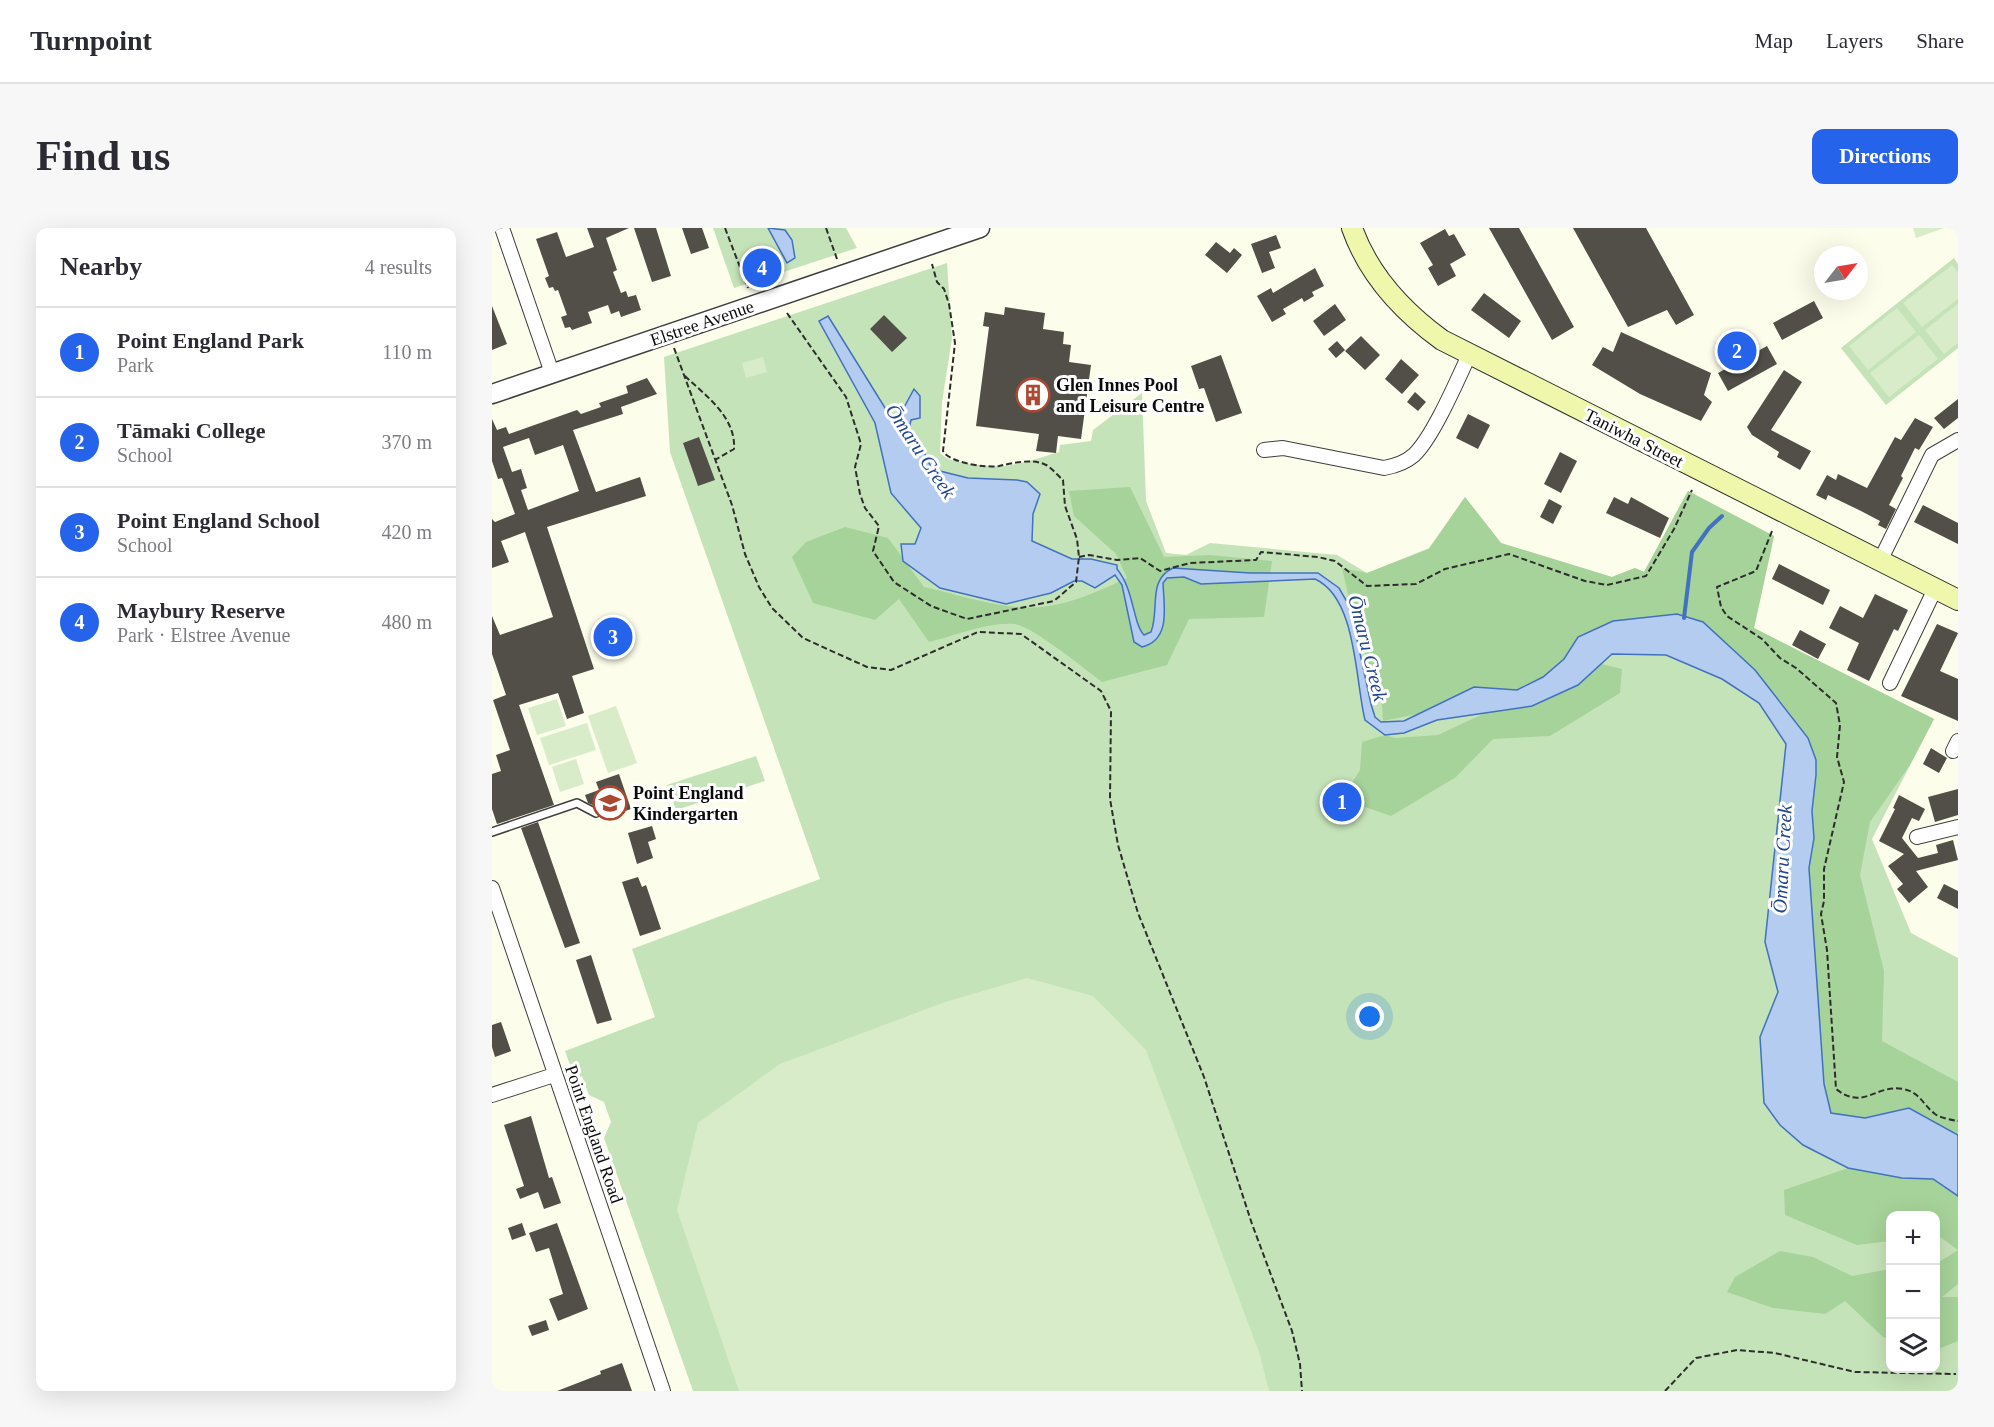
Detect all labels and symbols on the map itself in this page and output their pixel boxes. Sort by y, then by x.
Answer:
pin: 4 [742,246,782,291]
north arrow [1814,246,1868,300]
street label: Elstree Avenue [648,296,756,350]
pin: 2 [1718,328,1756,374]
place label: Glen Innes Pool and Leisure Centre [1056,375,1204,416]
building icon: Glen Innes Pool and Leisure Centre [1015,377,1051,413]
water label: Ōmaru Creek [881,400,961,503]
street label: Taniwha Street [1581,405,1687,471]
water label: Ōmaru Creek [1344,593,1392,704]
pin: 3 [594,614,632,660]
pin: 1 [1322,780,1362,824]
place label: Point England Kindergarten [633,783,744,824]
school or university icon: Point England Kindergarten [592,785,628,821]
water label: Ōmaru Creek [1768,803,1796,914]
your location [1355,1002,1384,1031]
street label: Point England Road [561,1062,627,1206]

